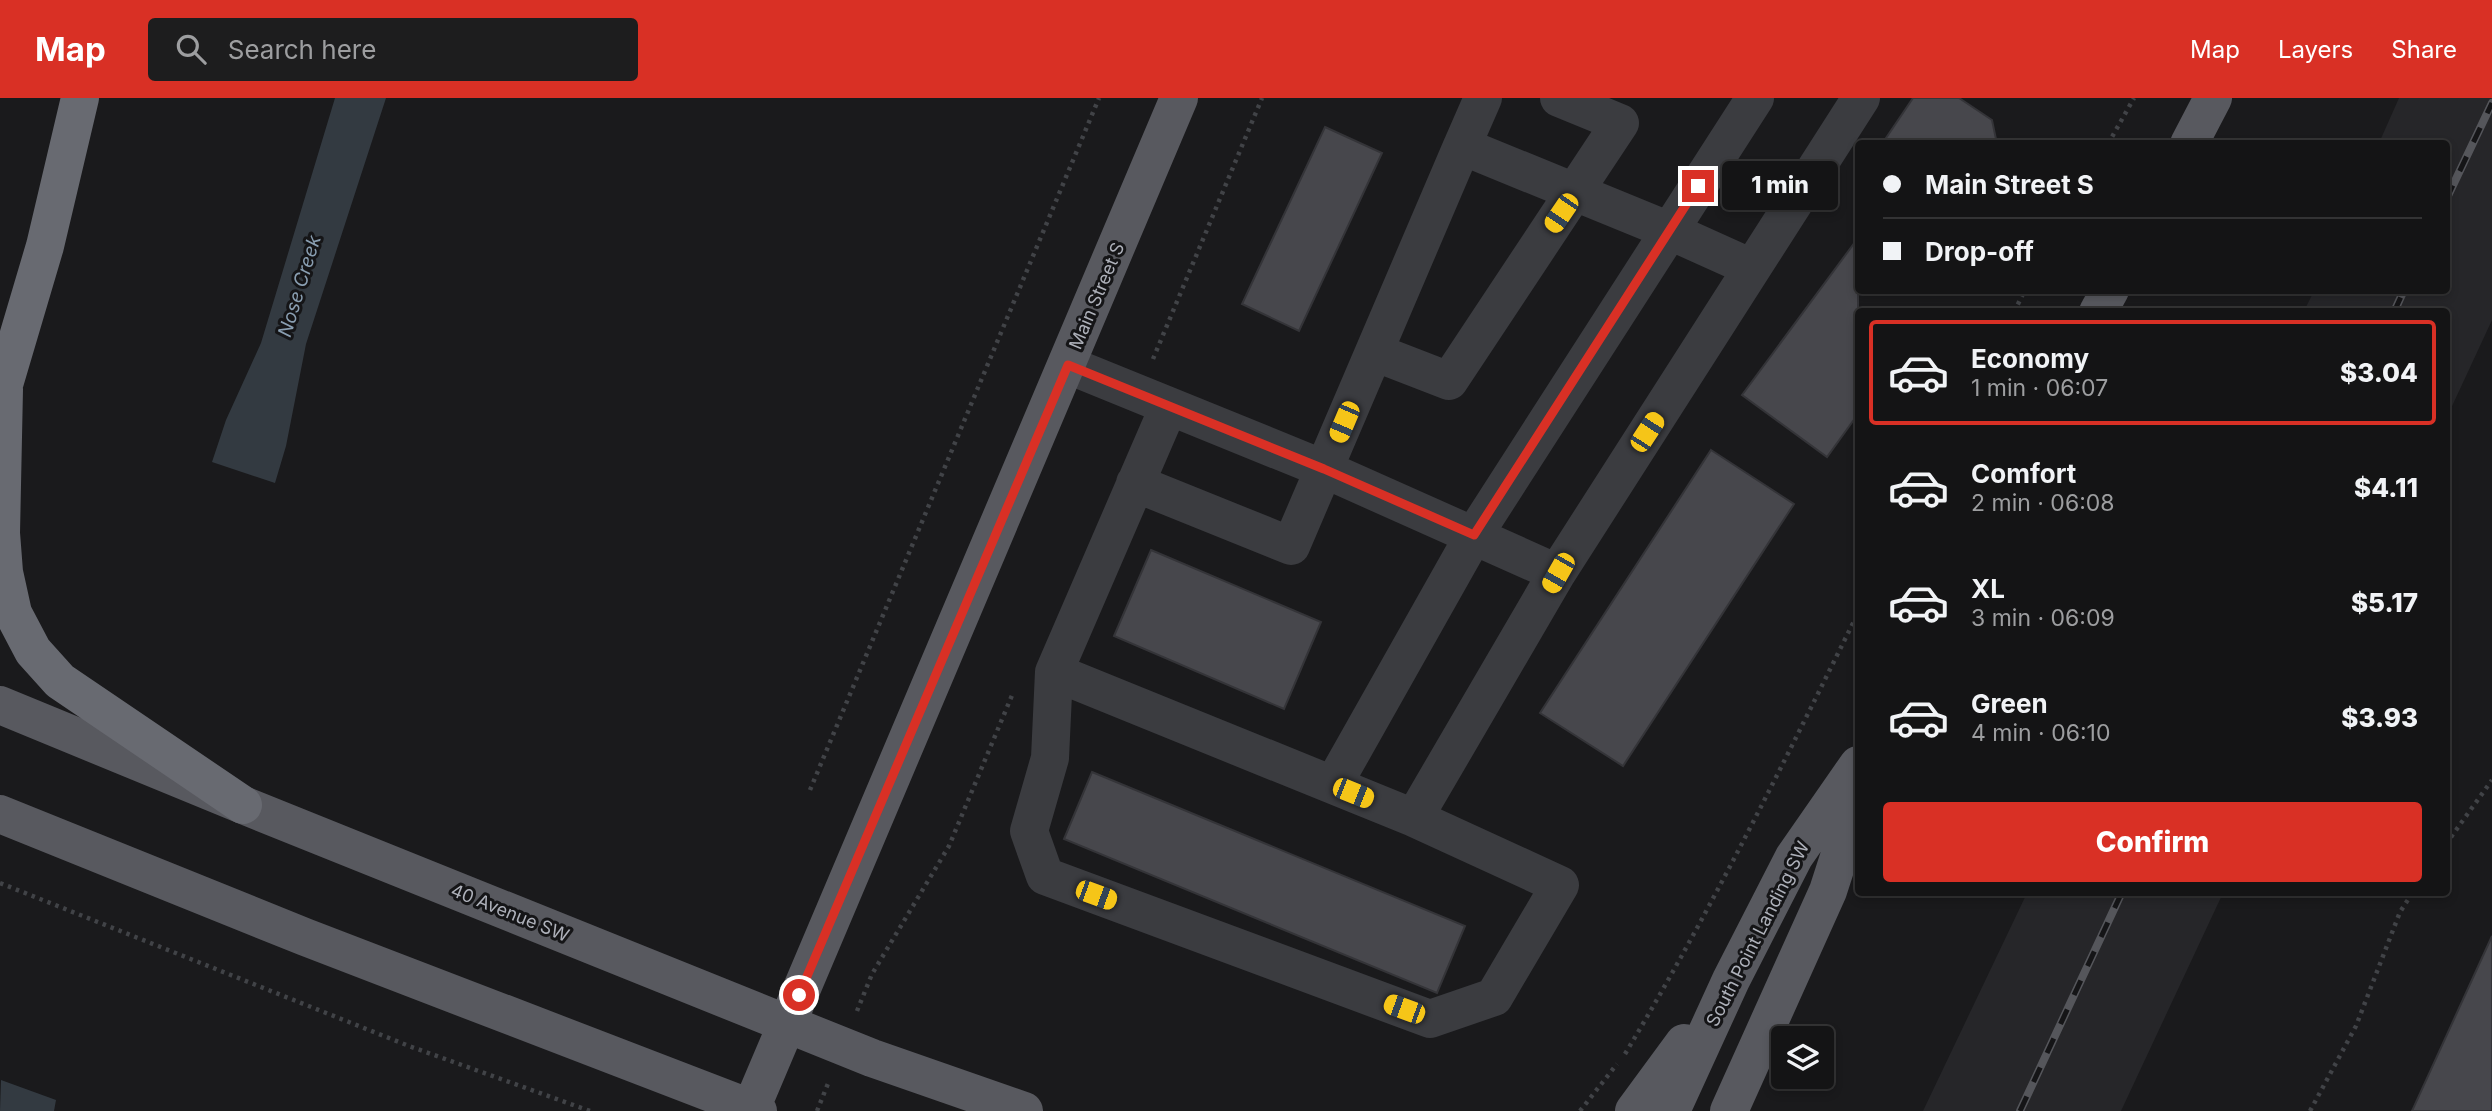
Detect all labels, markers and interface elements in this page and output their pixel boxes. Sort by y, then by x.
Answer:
search box [148,18,638,81]
text: Map [35,29,106,69]
icon: search [172,30,210,68]
text: Search here [228,34,376,65]
text: Map [2190,35,2240,64]
text: Layers [2278,35,2353,64]
text: Share [2391,35,2457,64]
callout: 1 min [1722,162,1838,210]
text: Main Street S [1925,169,2094,200]
route end [1682,170,1714,202]
text: 1 min [1751,171,1809,199]
car [1541,190,1582,236]
water label: Nose Creek [273,232,326,340]
text: Drop-off [1925,236,2034,267]
street label: Main Street S [1065,239,1128,352]
icon: car [1887,341,1950,404]
text: Economy [1971,343,2089,374]
text: $3.04 [2340,357,2418,388]
text: 1 min · 06:07 [1971,374,2108,402]
car [1327,399,1362,445]
car [1627,409,1668,455]
icon: car [1887,456,1950,519]
text: Comfort [1971,458,2076,489]
text: $4.11 [2354,472,2418,503]
text: 2 min · 06:08 [1971,489,2115,517]
car [1539,550,1578,596]
icon: car [1887,571,1950,634]
text: XL [1971,573,2005,604]
text: $5.17 [2351,587,2418,618]
text: 3 min · 06:09 [1971,604,2115,632]
icon: car [1887,686,1950,749]
text: Green [1971,688,2048,719]
text: $3.93 [2341,702,2418,733]
text: 4 min · 06:10 [1971,719,2110,747]
car [1330,775,1377,811]
button: Confirm [1883,802,2422,882]
street label: South Point Landing SW [1702,837,1814,1030]
car [1073,878,1120,912]
street label: 40 Avenue SW [448,879,573,946]
route start [783,979,815,1011]
car [1381,992,1428,1026]
map controls [1771,1026,1834,1089]
button: layers [1771,1026,1834,1089]

